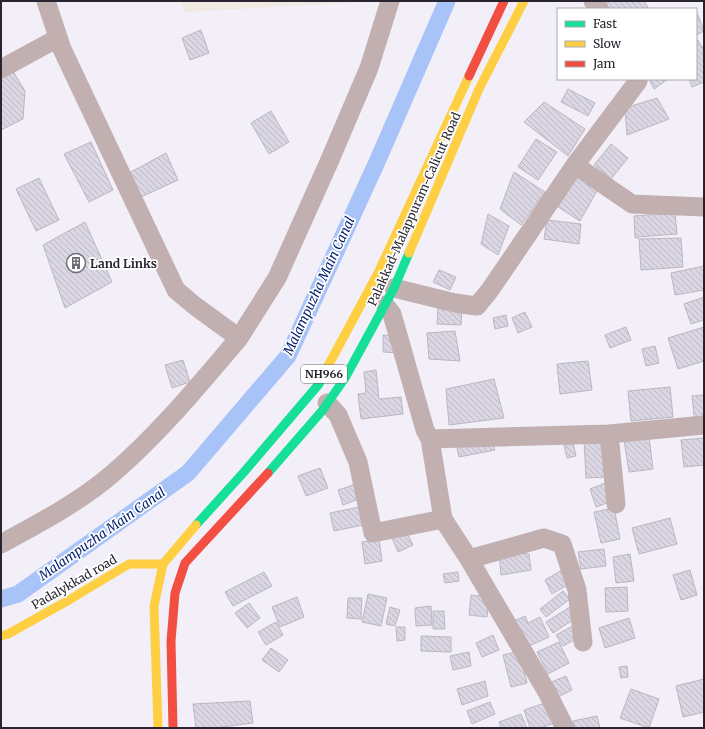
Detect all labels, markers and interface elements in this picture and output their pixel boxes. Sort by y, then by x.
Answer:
legend [557,8,697,80]
text: Fast [593,16,617,31]
text: Slow [593,36,622,51]
text: Jam [592,56,616,71]
street label: Palakkad-Malappuram-Calicut Road [364,110,464,308]
water label: Malampuzha Main Canal [279,214,359,359]
building icon: Land Links [65,252,87,274]
place label: Land Links [90,256,157,271]
road number: NH966 [301,365,347,383]
water label: Malampuzha Main Canal [34,484,169,585]
street label: Padalykkad road [29,552,119,612]

